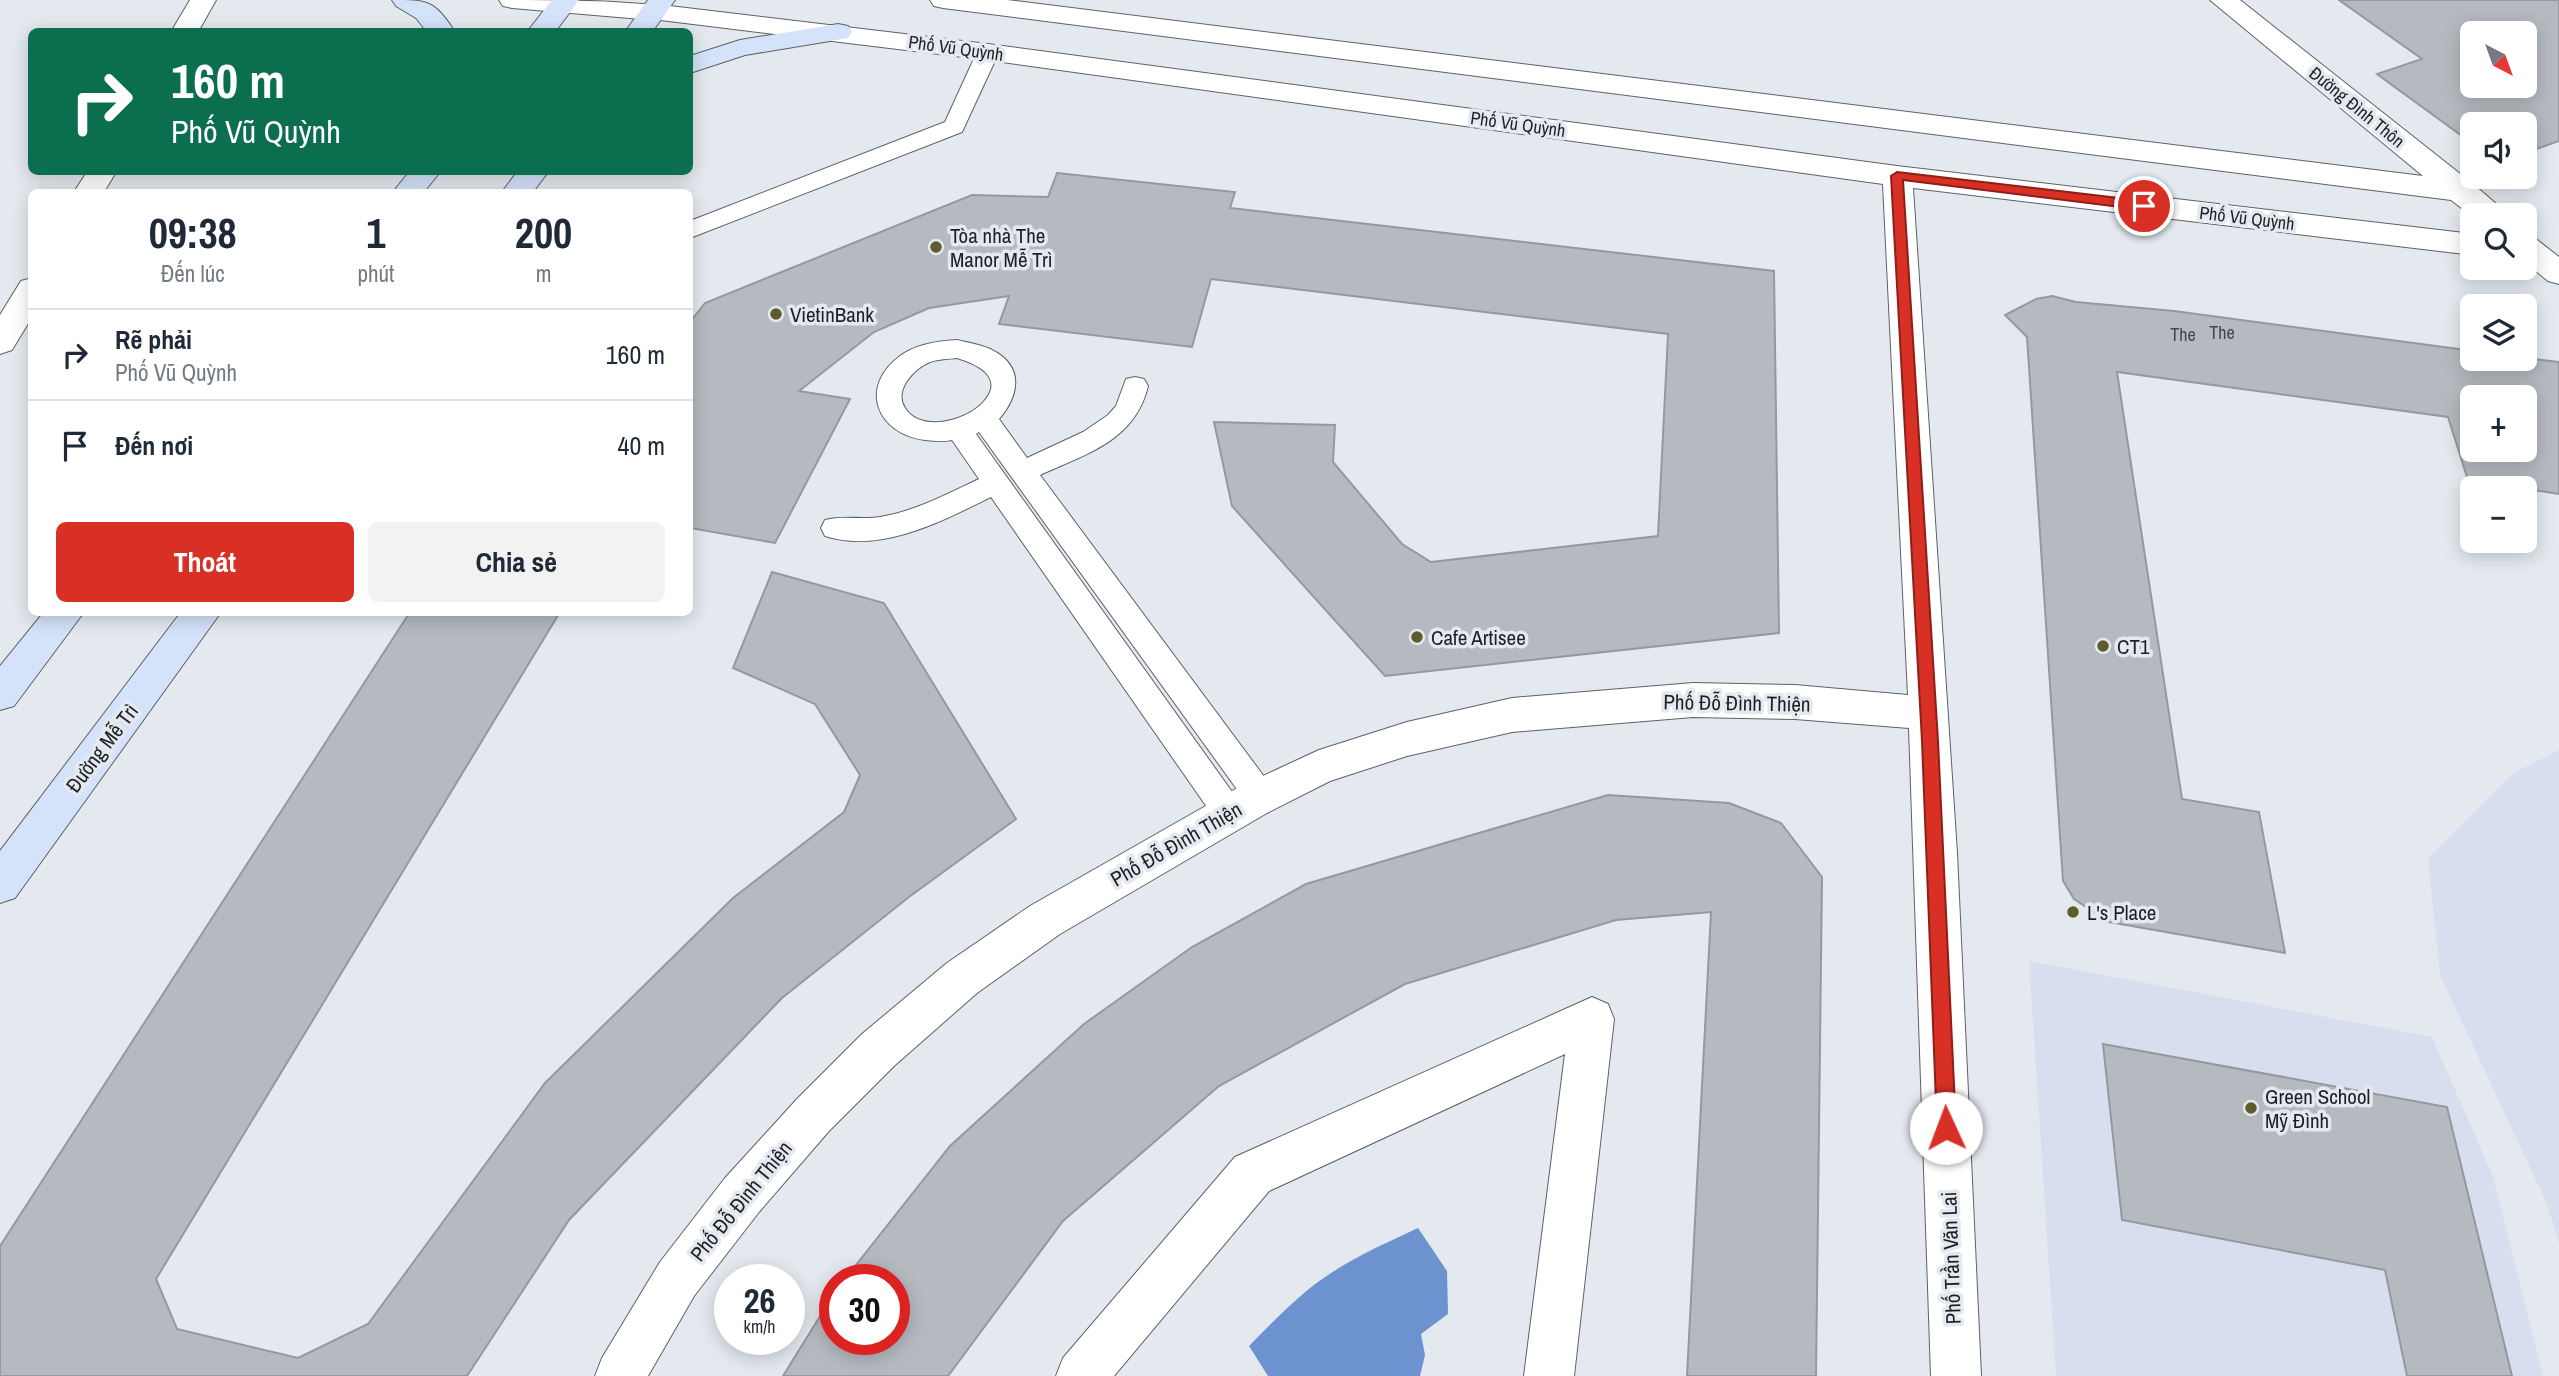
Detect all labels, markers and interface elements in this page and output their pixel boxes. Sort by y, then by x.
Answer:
north arrow [2460,21,2538,98]
map controls [2460,21,2537,553]
street label: Phố Vũ Quỳnh [907,29,1005,67]
text: 160 m [171,47,285,113]
icon: right [56,56,147,147]
street label: Đường Đình Thôn [2304,61,2410,153]
street label: Phố Vũ Quỳnh [1469,105,1567,143]
text: Phố Vũ Quỳnh [171,110,341,153]
button: sound [2460,112,2537,189]
pin [2114,176,2174,236]
icon: arrive [2125,187,2163,225]
street label: Phố Vũ Quỳnh [2198,200,2296,236]
button: search [2460,203,2537,280]
text: 09:38 [149,205,237,261]
text: 1 [366,205,385,261]
text: 200 [515,205,572,261]
place label: Tòa nhà The Manor Mễ Trì [950,221,1052,274]
marker: Tòa nhà The Manor Mễ Trì [928,239,944,255]
text: Đến lúc [161,258,225,289]
text: phút [357,258,394,289]
text: m [536,258,551,289]
button: layers [2460,294,2537,371]
place label: VietinBank [790,300,874,329]
marker: VietinBank [768,306,784,322]
house number: The [2209,320,2235,345]
text: Rẽ phải [115,322,192,357]
house number: The [2170,322,2196,347]
icon: right [56,336,94,374]
text: 160 m [606,337,665,372]
text: Phố Vũ Quỳnh [115,357,237,388]
button: + [2460,385,2537,462]
icon: arrive [56,427,94,465]
text: Đến nơi [115,428,193,463]
text: 40 m [618,428,665,463]
button: − [2460,476,2537,553]
button: Thoát [56,522,354,602]
button: Chia sẻ [368,522,665,602]
place label: Cafe Artisee [1431,623,1526,652]
marker: Cafe Artisee [1409,629,1425,645]
place label: CT1 [2117,632,2150,661]
marker: CT1 [2095,638,2111,654]
street label: Phố Đỗ Đình Thiện [1663,687,1811,719]
street label: Đường Mễ Trì [59,698,145,798]
street label: Phố Đỗ Đình Thiện [1105,795,1247,893]
place label: L's Place [2087,898,2156,927]
marker: L's Place [2065,904,2081,920]
place label: Green School Mỹ Đình [2265,1082,2370,1135]
position arrow [1909,1091,1983,1165]
marker: Green School Mỹ Đình [2243,1100,2259,1116]
street label: Phố Đỗ Đình Thiện [683,1135,799,1267]
street label: Phố Trần Văn Lai [1934,1191,1968,1325]
speed limit sign: 30 [819,1264,910,1355]
text: 26 [744,1277,775,1324]
text: km/h [744,1314,776,1339]

